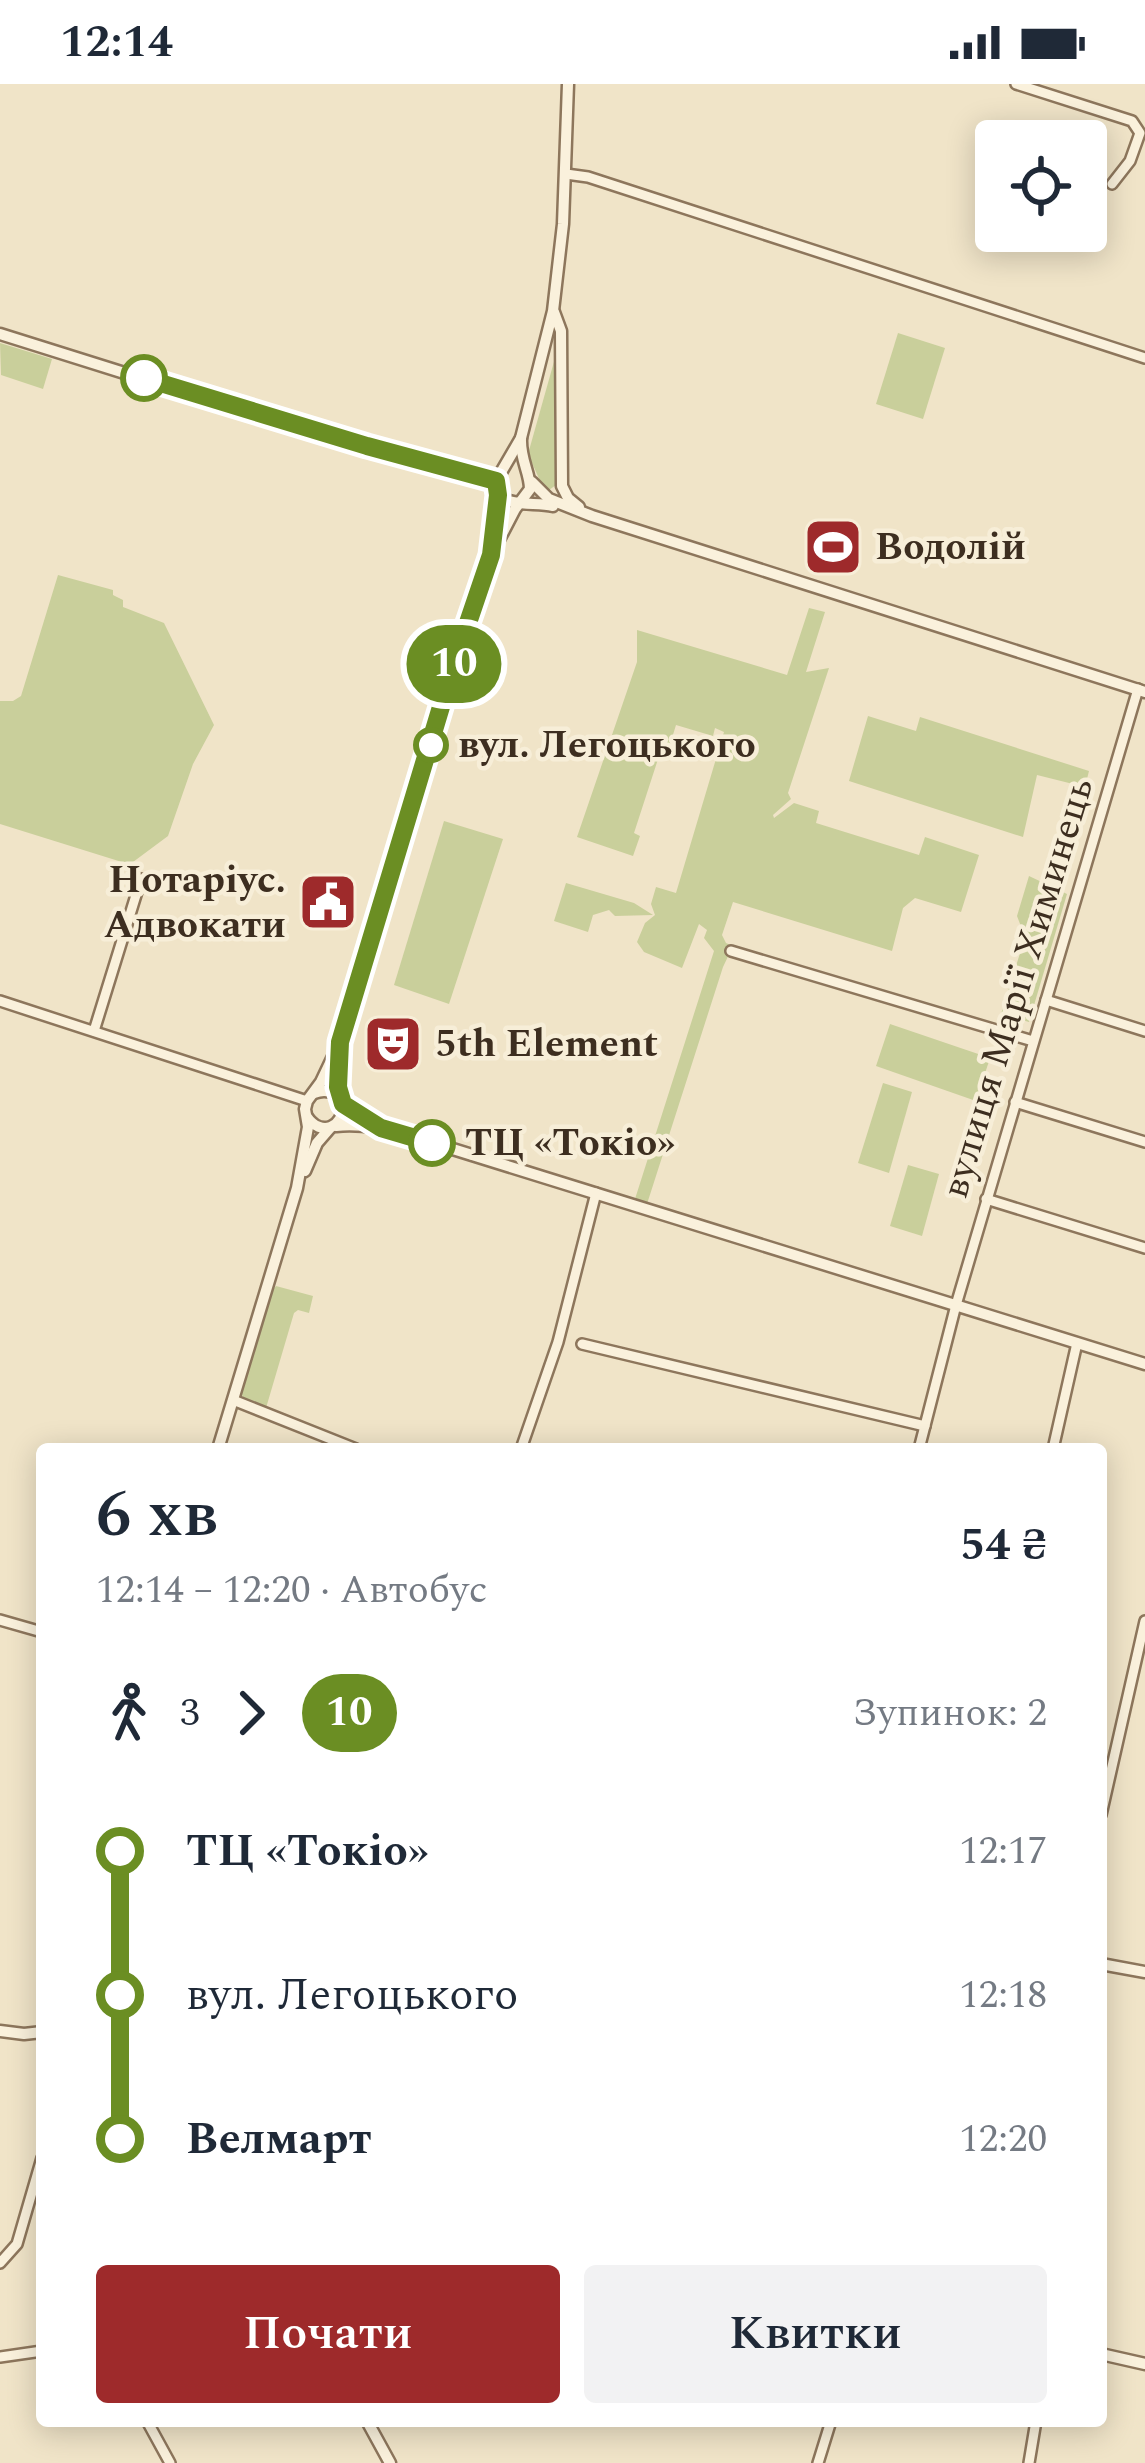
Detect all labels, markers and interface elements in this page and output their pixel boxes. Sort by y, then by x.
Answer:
text: 12:14 [60,8,173,77]
map controls [975,120,1107,252]
button: locate [975,120,1107,252]
unlabelled marker [122,356,166,400]
sports icon: Водолій [802,516,864,578]
place label: Водолій [875,518,1026,577]
line badge: 10 [400,625,508,703]
text: 10 [430,632,478,695]
place label: вул. Легоцького [458,716,756,775]
marker: вул. Легоцького [415,729,447,761]
street label: вулиця Марії Химинець [926,771,1110,1205]
place label: Нотаріус. Адвокати [104,851,286,955]
public building icon: Нотаріус. Адвокати [297,871,359,933]
theatre icon: 5th Element [362,1013,424,1075]
place label: 5th Element [435,1015,658,1074]
place label: ТЦ «Токіо» [465,1114,675,1173]
marker: ТЦ «Токіо» [410,1121,454,1165]
text: 6 хв [96,1465,218,1566]
text: 54 ₴ [960,1511,1047,1580]
text: 12:14 – 12:20 · Автобус [96,1561,487,1620]
icon: walk [96,1680,162,1746]
icon: forward [218,1680,284,1746]
text: 10 [326,1681,373,1744]
text: 3 [180,1684,200,1743]
text: Зупинок: 2 [852,1684,1047,1743]
text: ТЦ «Токіо» [186,1817,429,1886]
text: 12:17 [959,1822,1047,1881]
text: вул. Легоцького [186,1961,518,2030]
text: 12:18 [959,1966,1047,2025]
text: Велмарт [186,2105,371,2174]
text: 12:20 [959,2110,1047,2169]
button: Почати [96,2265,560,2403]
button: Квитки [584,2265,1047,2403]

